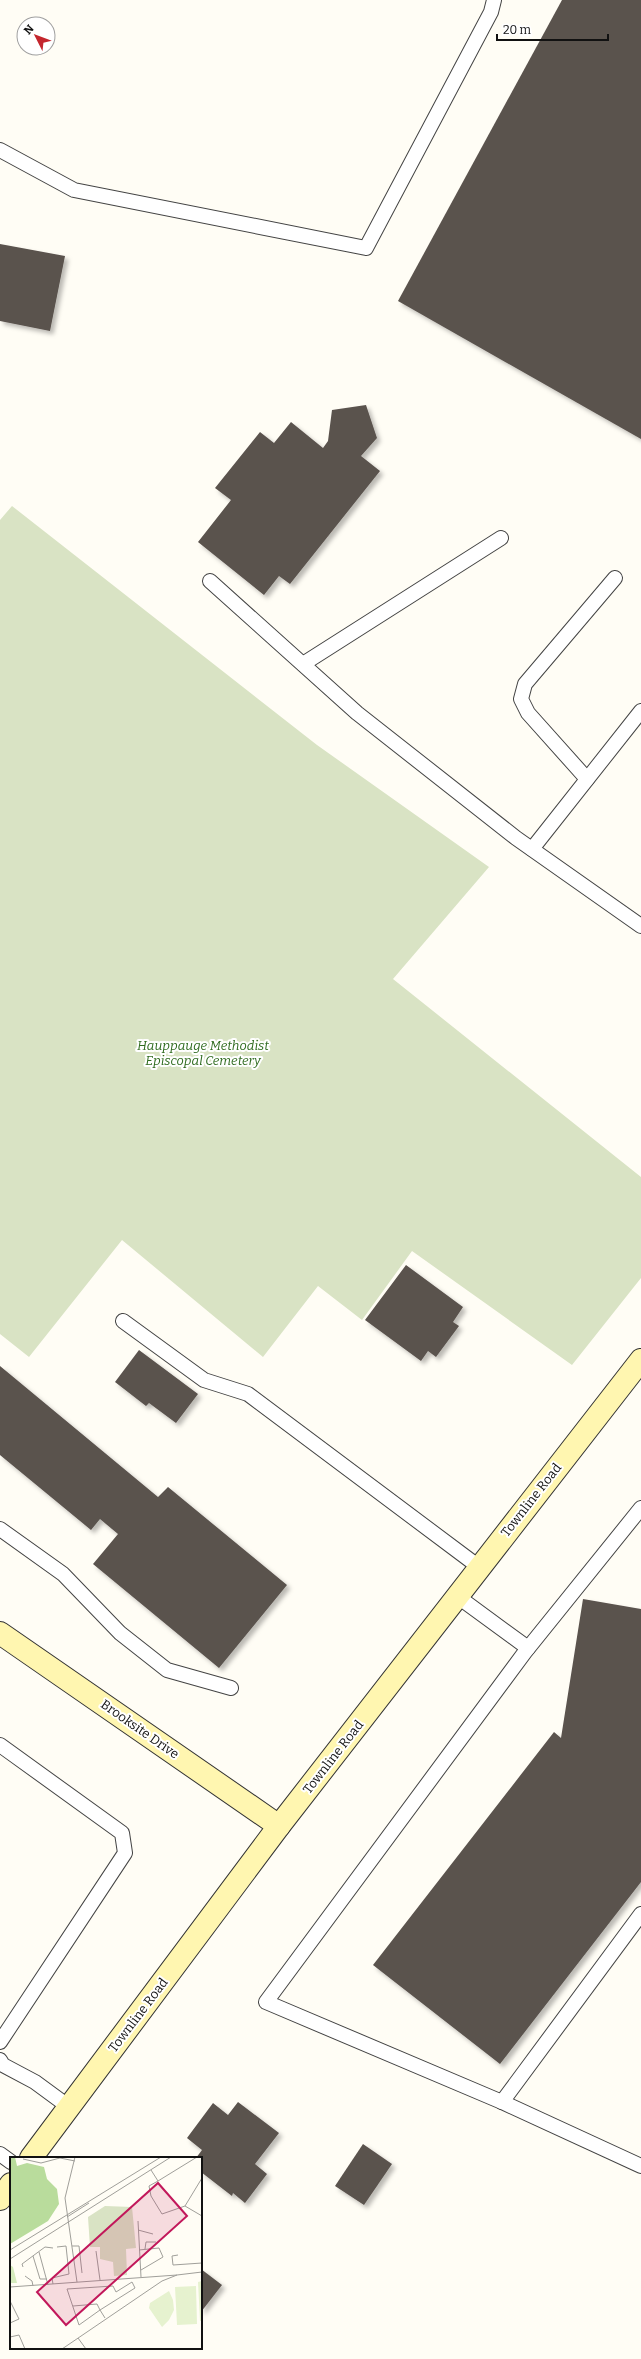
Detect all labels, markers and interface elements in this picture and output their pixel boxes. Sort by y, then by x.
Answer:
north arrow [16,16,56,56]
scale bar [497,16,608,42]
text: N [21,22,37,37]
text: 20 m [503,23,532,37]
park label: Hauppauge Methodist Episcopal Cemetery [137,1038,269,1068]
street label: Townline Road [498,1460,564,1540]
street label: Brooksite Drive [98,1697,182,1761]
street label: Townline Road [300,1717,366,1797]
street label: Townline Road [105,1975,171,2055]
inset map [10,2157,202,2349]

